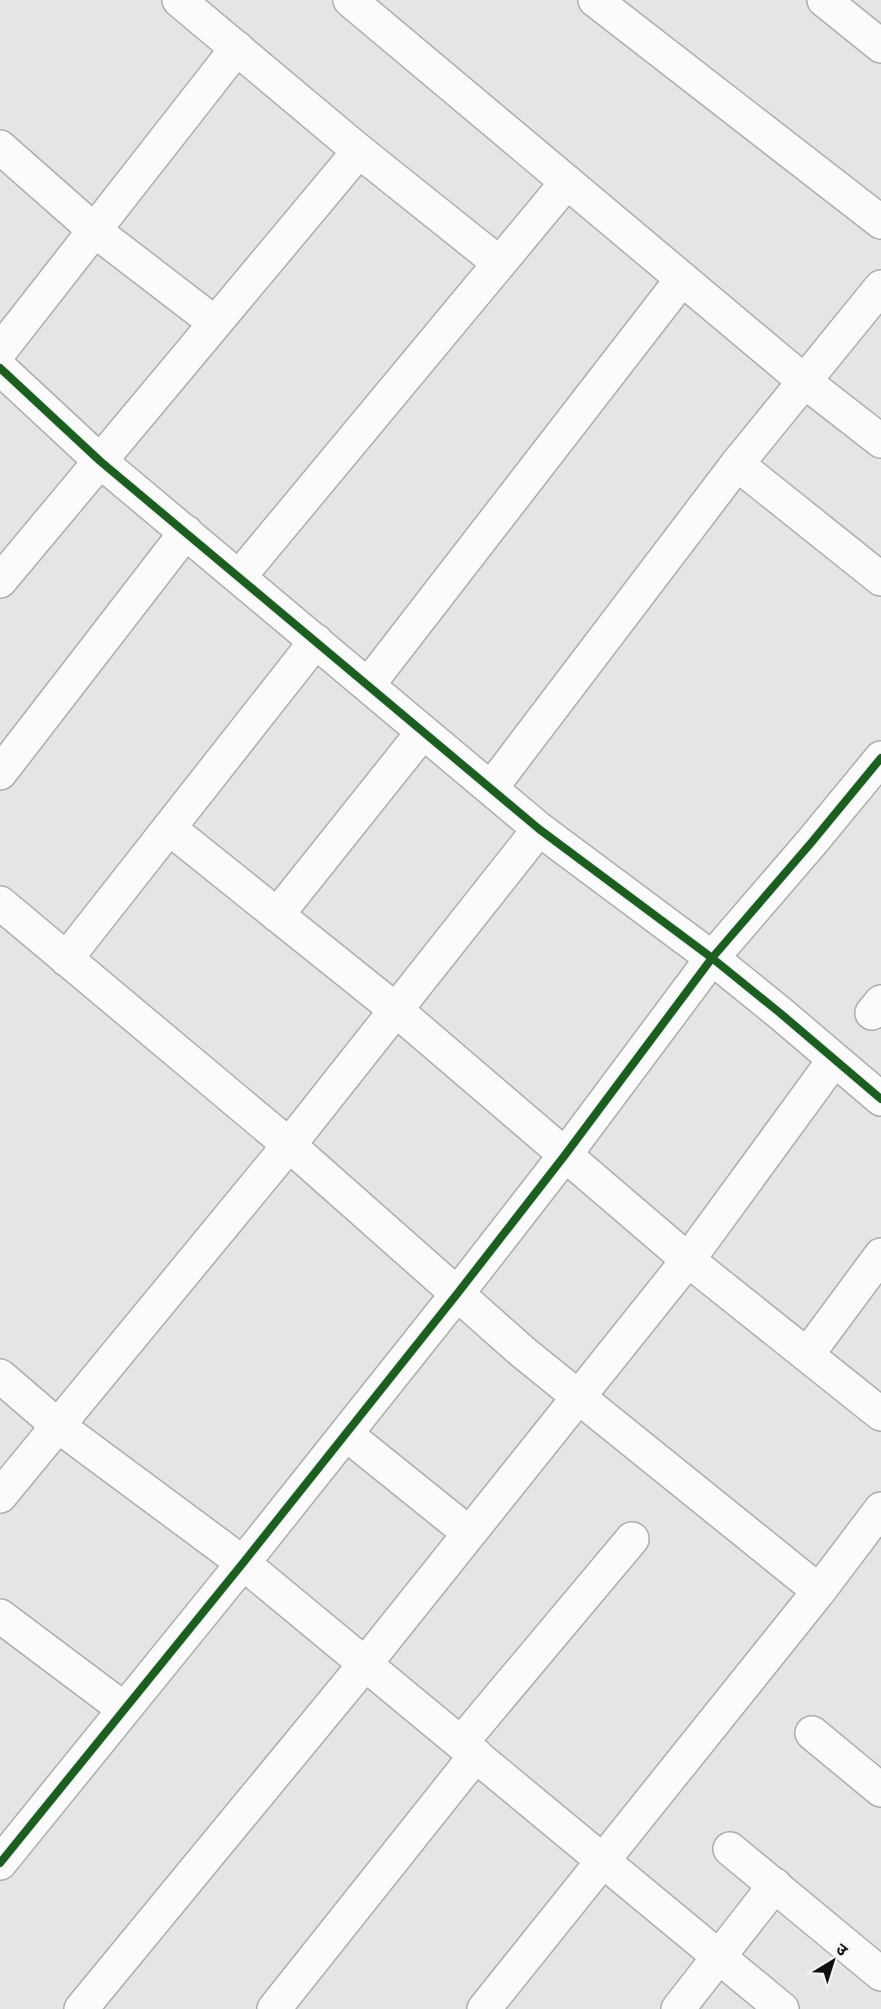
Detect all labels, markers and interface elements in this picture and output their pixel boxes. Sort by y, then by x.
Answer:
north arrow [803,1931,863,1991]
text: उ [832,1938,853,1960]

